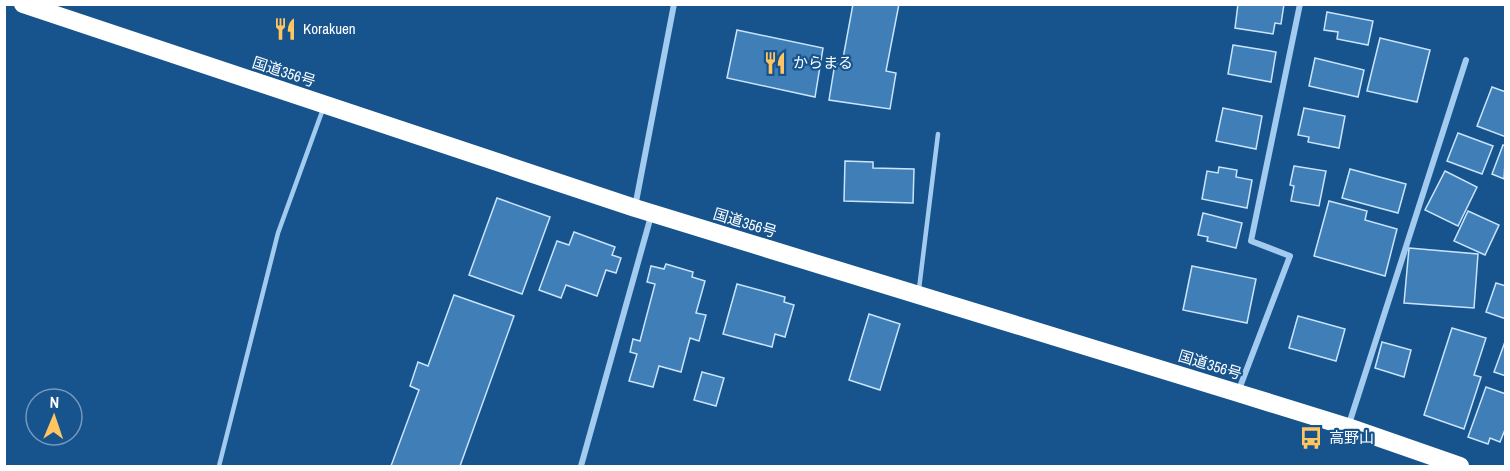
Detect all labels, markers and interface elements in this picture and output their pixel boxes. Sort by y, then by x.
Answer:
restaurant icon: Korakuen [272,16,298,42]
place label: Korakuen [303,18,356,39]
restaurant icon: からまる [762,50,788,76]
street label: 国道356号 [250,51,319,92]
place label: からまる [793,52,853,73]
street label: 国道356号 [711,203,780,242]
street label: 国道356号 [1176,345,1245,384]
north arrow [24,387,84,447]
text: N [49,391,60,413]
bus stop icon: 高野山 [1298,425,1324,451]
place label: 高野山 [1329,427,1374,448]

